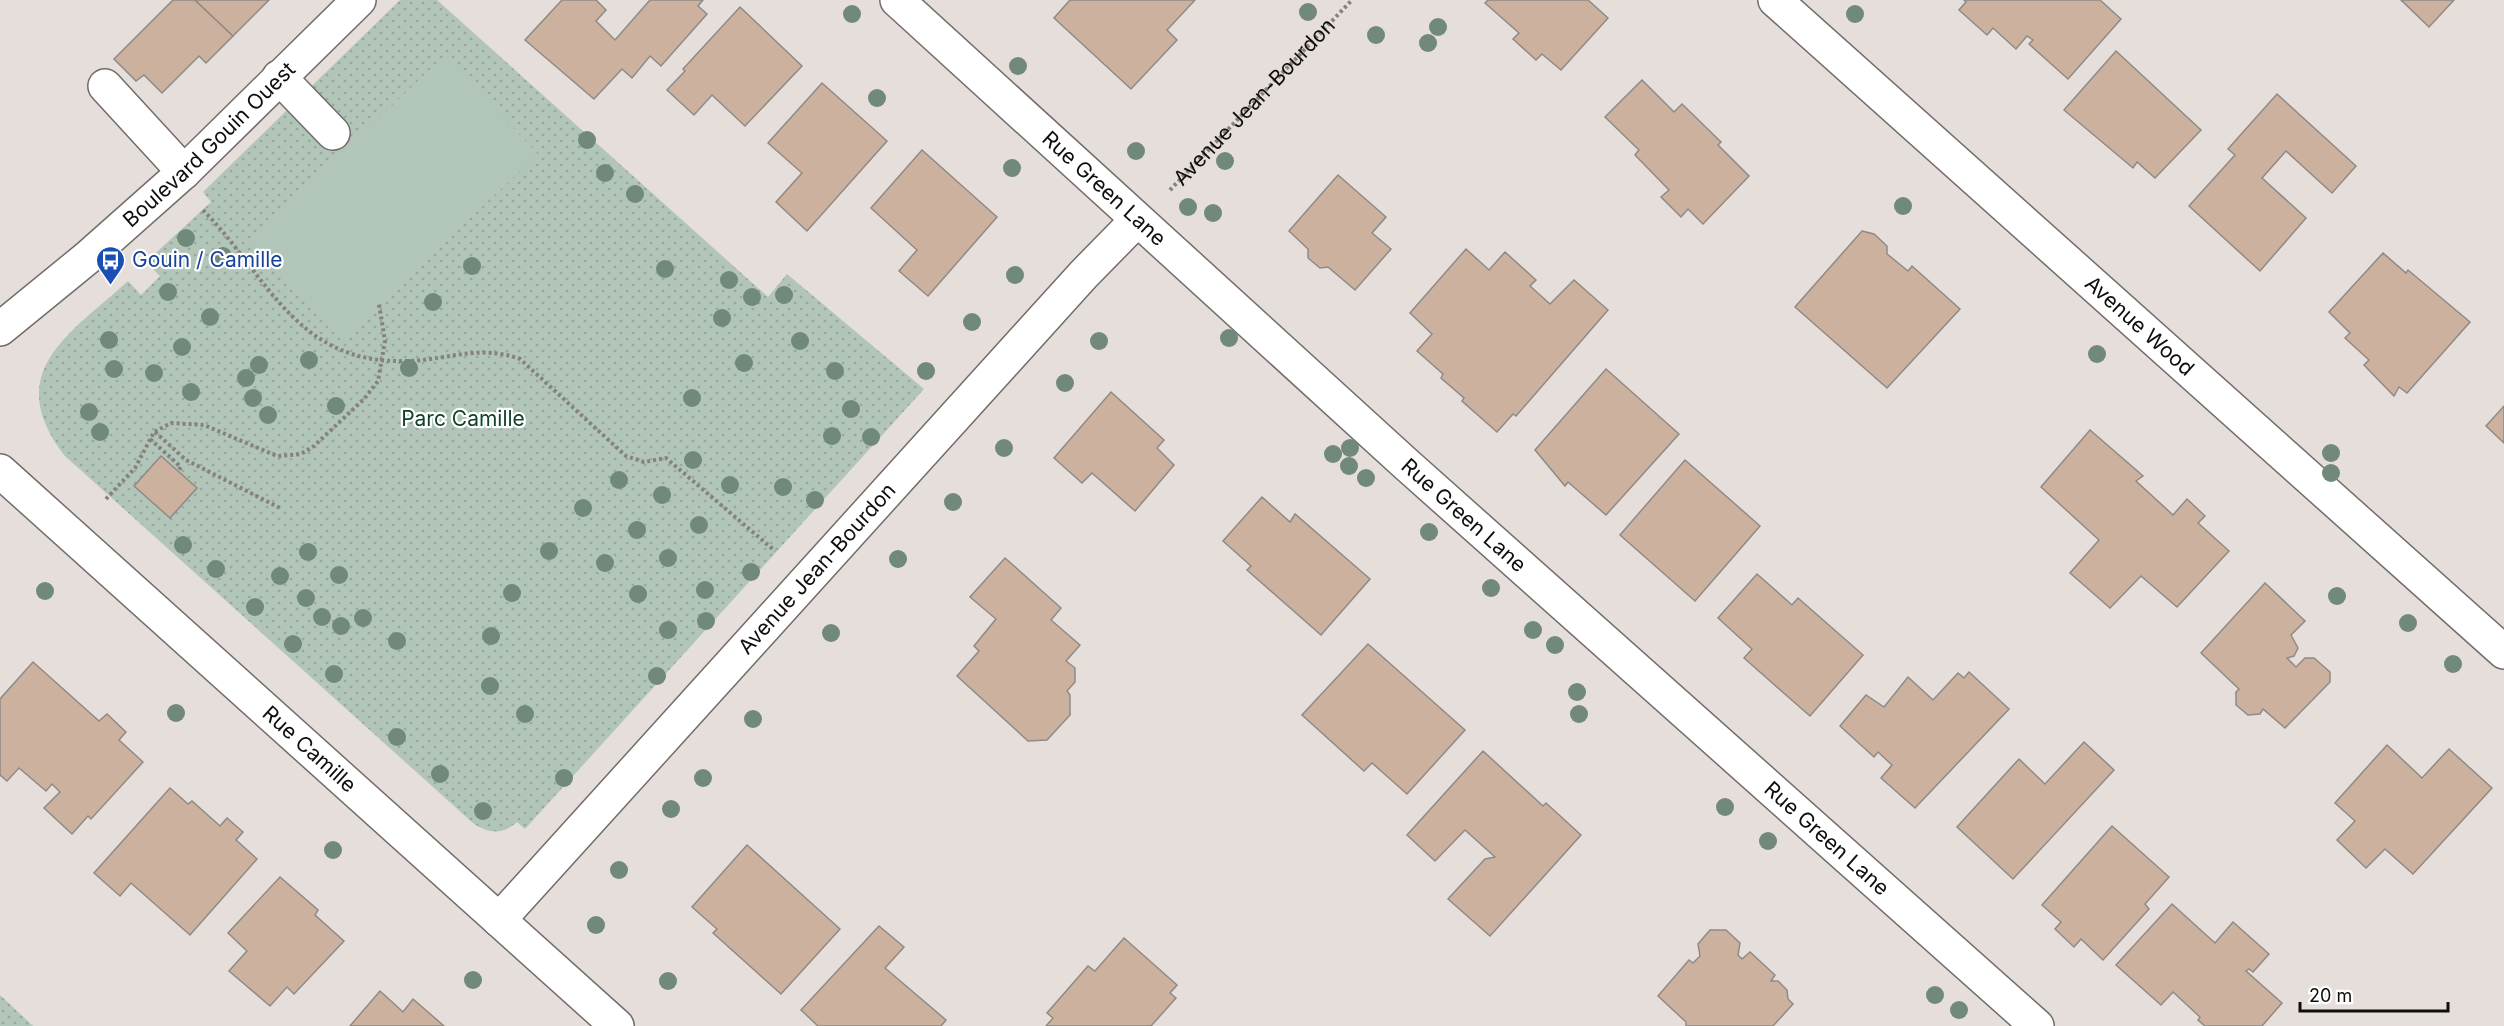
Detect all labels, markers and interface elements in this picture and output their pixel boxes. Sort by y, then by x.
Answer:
street label: Avenue Jean-Bourdon [1168,13,1340,190]
street label: Boulevard Gouin Ouest [118,57,300,232]
street label: Rue Green Lane [1037,126,1171,251]
bus stop icon: Gouin / Camille [95,244,127,286]
place label: Gouin / Camille [132,247,283,272]
street label: Avenue Wood [2080,270,2199,381]
park label: Parc Camille [401,406,525,431]
street label: Rue Green Lane [1397,453,1532,577]
street label: Avenue Jean-Bourdon [733,478,901,659]
street label: Rue Camille [258,700,362,797]
street label: Rue Green Lane [1759,776,1894,900]
scale bar [2300,975,2448,1013]
text: 20 m [2309,985,2352,1006]

